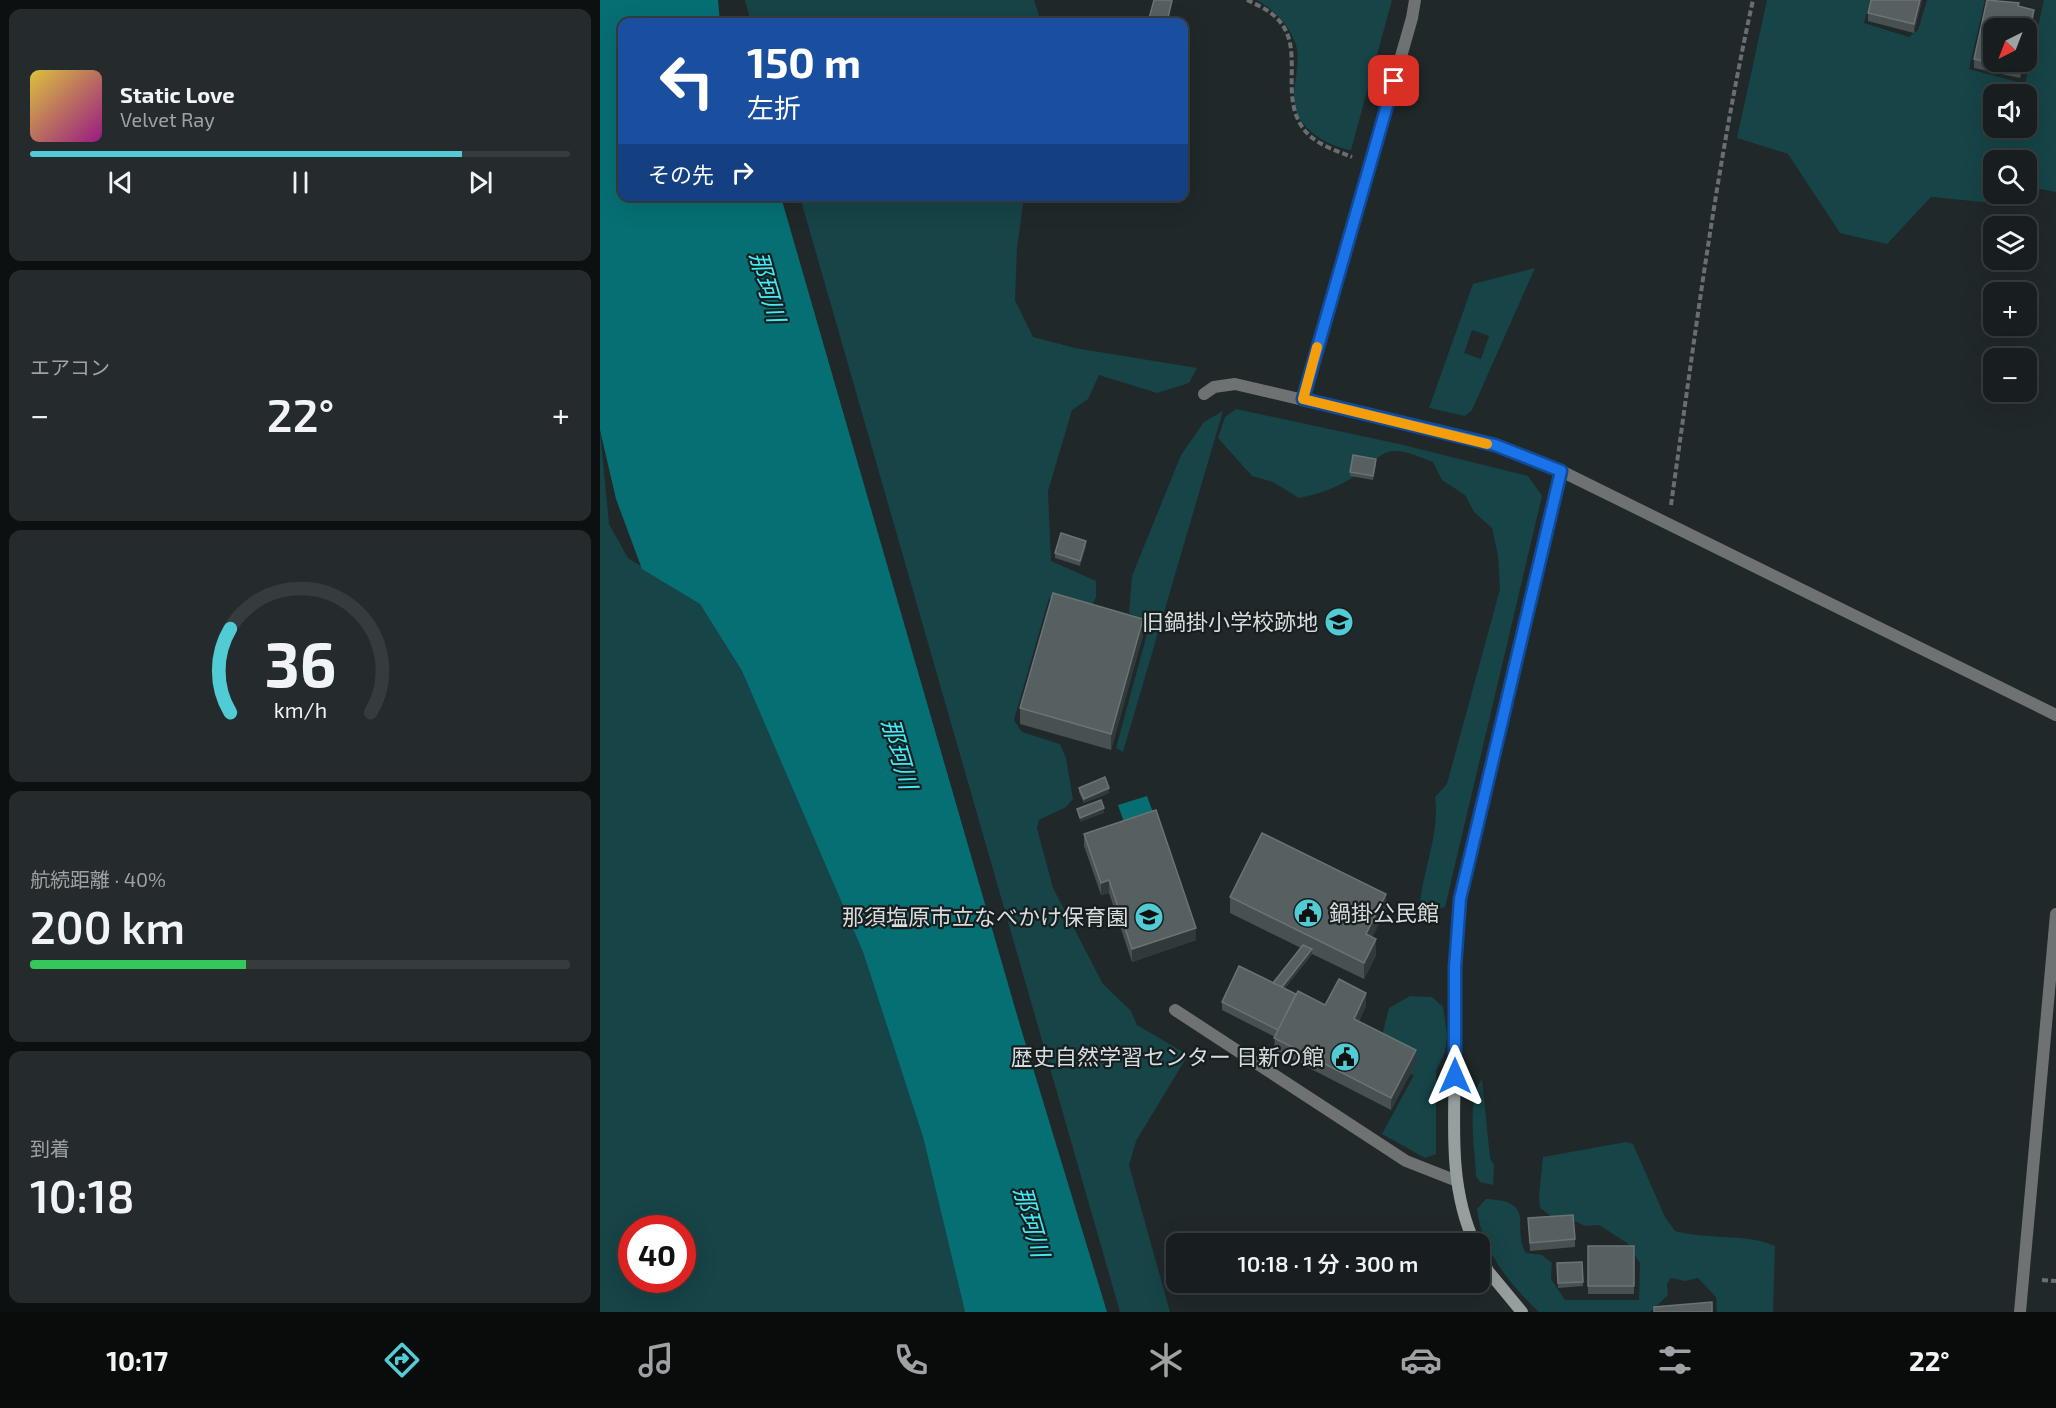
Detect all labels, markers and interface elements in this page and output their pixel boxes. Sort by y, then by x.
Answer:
north arrow [1983,18,2037,72]
map controls [1983,18,2037,402]
text: 150 m [747,36,861,86]
icon: left [648,42,726,120]
pin [1368,55,1419,106]
icon: arrive [1377,64,1410,97]
text: Static Love [120,81,235,107]
button: sound [1983,84,2037,138]
text: 左折 [747,91,801,123]
text: Velvet Ray [120,107,215,131]
button: search [1983,150,2037,204]
icon: right [726,156,759,189]
text: その先 [648,161,714,187]
icon: previous [104,166,137,199]
icon: pause [284,166,317,199]
icon: next [464,166,497,199]
button: layers [1983,216,2037,270]
water label: 那珂川 [745,248,793,328]
button: + [1983,282,2037,336]
button: − [1983,348,2037,402]
text: エアコン [30,355,110,379]
text: 22° [267,387,334,441]
text: − [30,394,49,434]
text: + [552,394,570,434]
school or university icon: 旧鍋掛小学校跡地 [1323,606,1355,638]
place label: 旧鍋掛小学校跡地 [1142,608,1318,634]
text: 36 [264,625,336,700]
text: km/h [273,697,327,722]
water label: 那珂川 [877,715,925,795]
text: 航続距離 · 40% [30,867,166,891]
public building icon: 鍋掛公民館 [1292,897,1324,929]
text: 200 km [30,899,185,953]
place label: 鍋掛公民館 [1329,899,1439,925]
school or university icon: 那須塩原市立なべかけ保育園 [1133,901,1165,933]
place label: 那須塩原市立なべかけ保育園 [842,903,1128,929]
public building icon: 歴史自然学習センター 日新の館 [1329,1041,1361,1073]
place label: 歴史自然学習センター 日新の館 [1011,1043,1324,1069]
position arrow [1423,1044,1487,1108]
text: 到着 [30,1136,70,1160]
text: 10:18 [30,1168,134,1222]
water label: 那珂川 [1009,1183,1057,1263]
speed limit sign: 40 [618,1215,696,1293]
text: 10:18 · 1 分 · 300 m [1238,1250,1418,1276]
icon: directions [381,1339,423,1381]
icon: music [635,1339,677,1381]
icon: phone [890,1339,932,1381]
icon: climate [1145,1339,1187,1381]
icon: car [1400,1339,1442,1381]
icon: filters [1654,1339,1696,1381]
text: 10:17 [106,1344,168,1376]
text: 22° [1909,1344,1950,1376]

